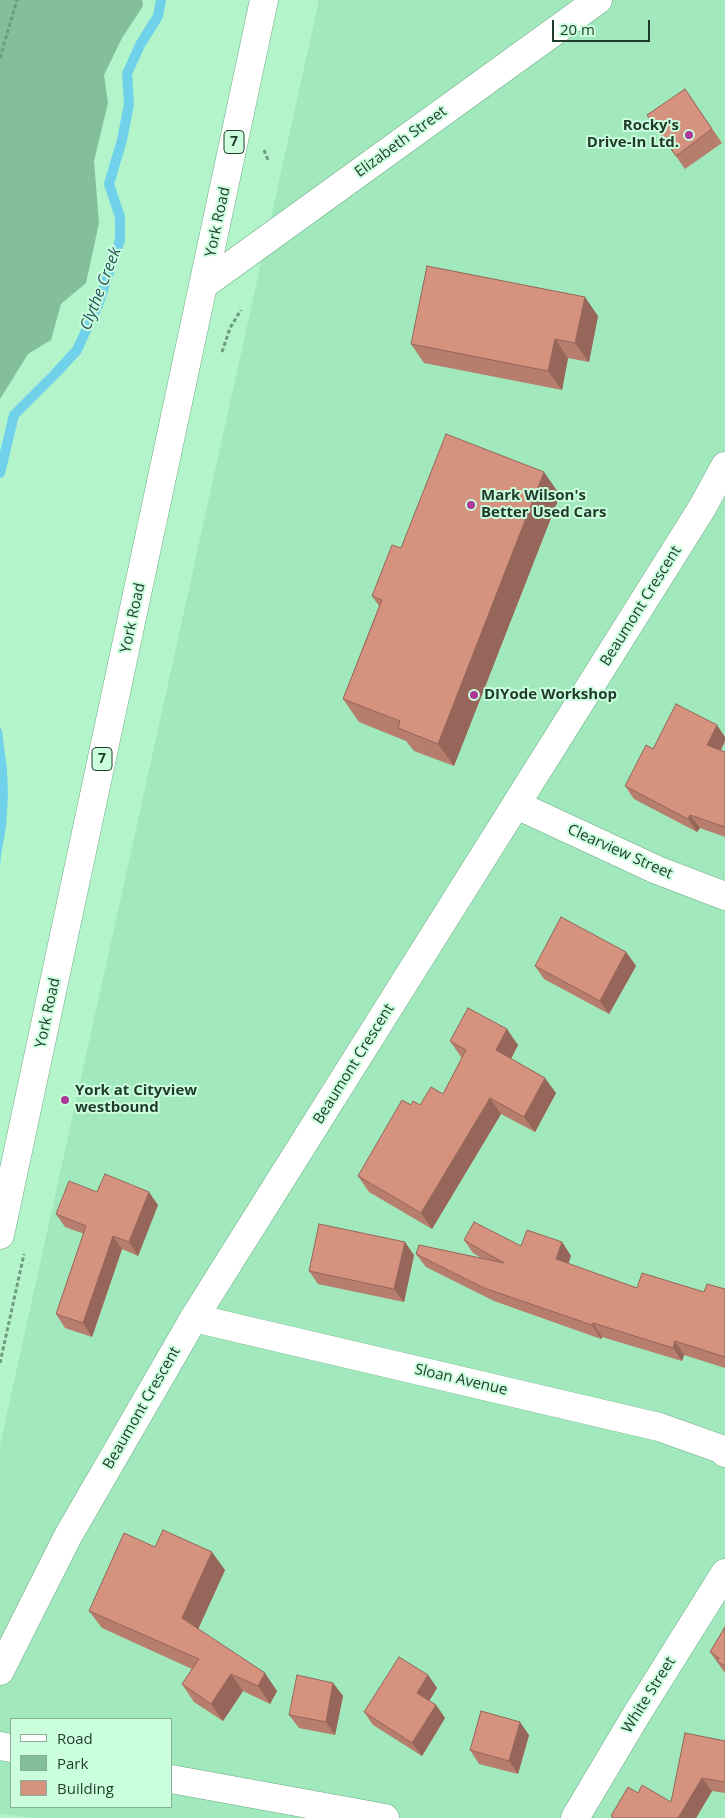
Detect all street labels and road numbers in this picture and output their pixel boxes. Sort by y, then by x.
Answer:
street label: Elizabeth Street [352,103,450,181]
road number: 7 [224,130,244,154]
street label: York Road [202,185,234,259]
street label: Beaumont Crescent [597,543,685,669]
street label: York Road [117,581,149,655]
road number: 7 [92,748,112,771]
street label: Clearview Street [565,821,675,883]
street label: York Road [32,976,64,1050]
street label: Beaumont Crescent [310,1001,398,1127]
street label: Beaumont Crescent [100,1344,184,1472]
street label: Sloan Avenue [413,1361,509,1399]
street label: White Street [618,1654,680,1736]

